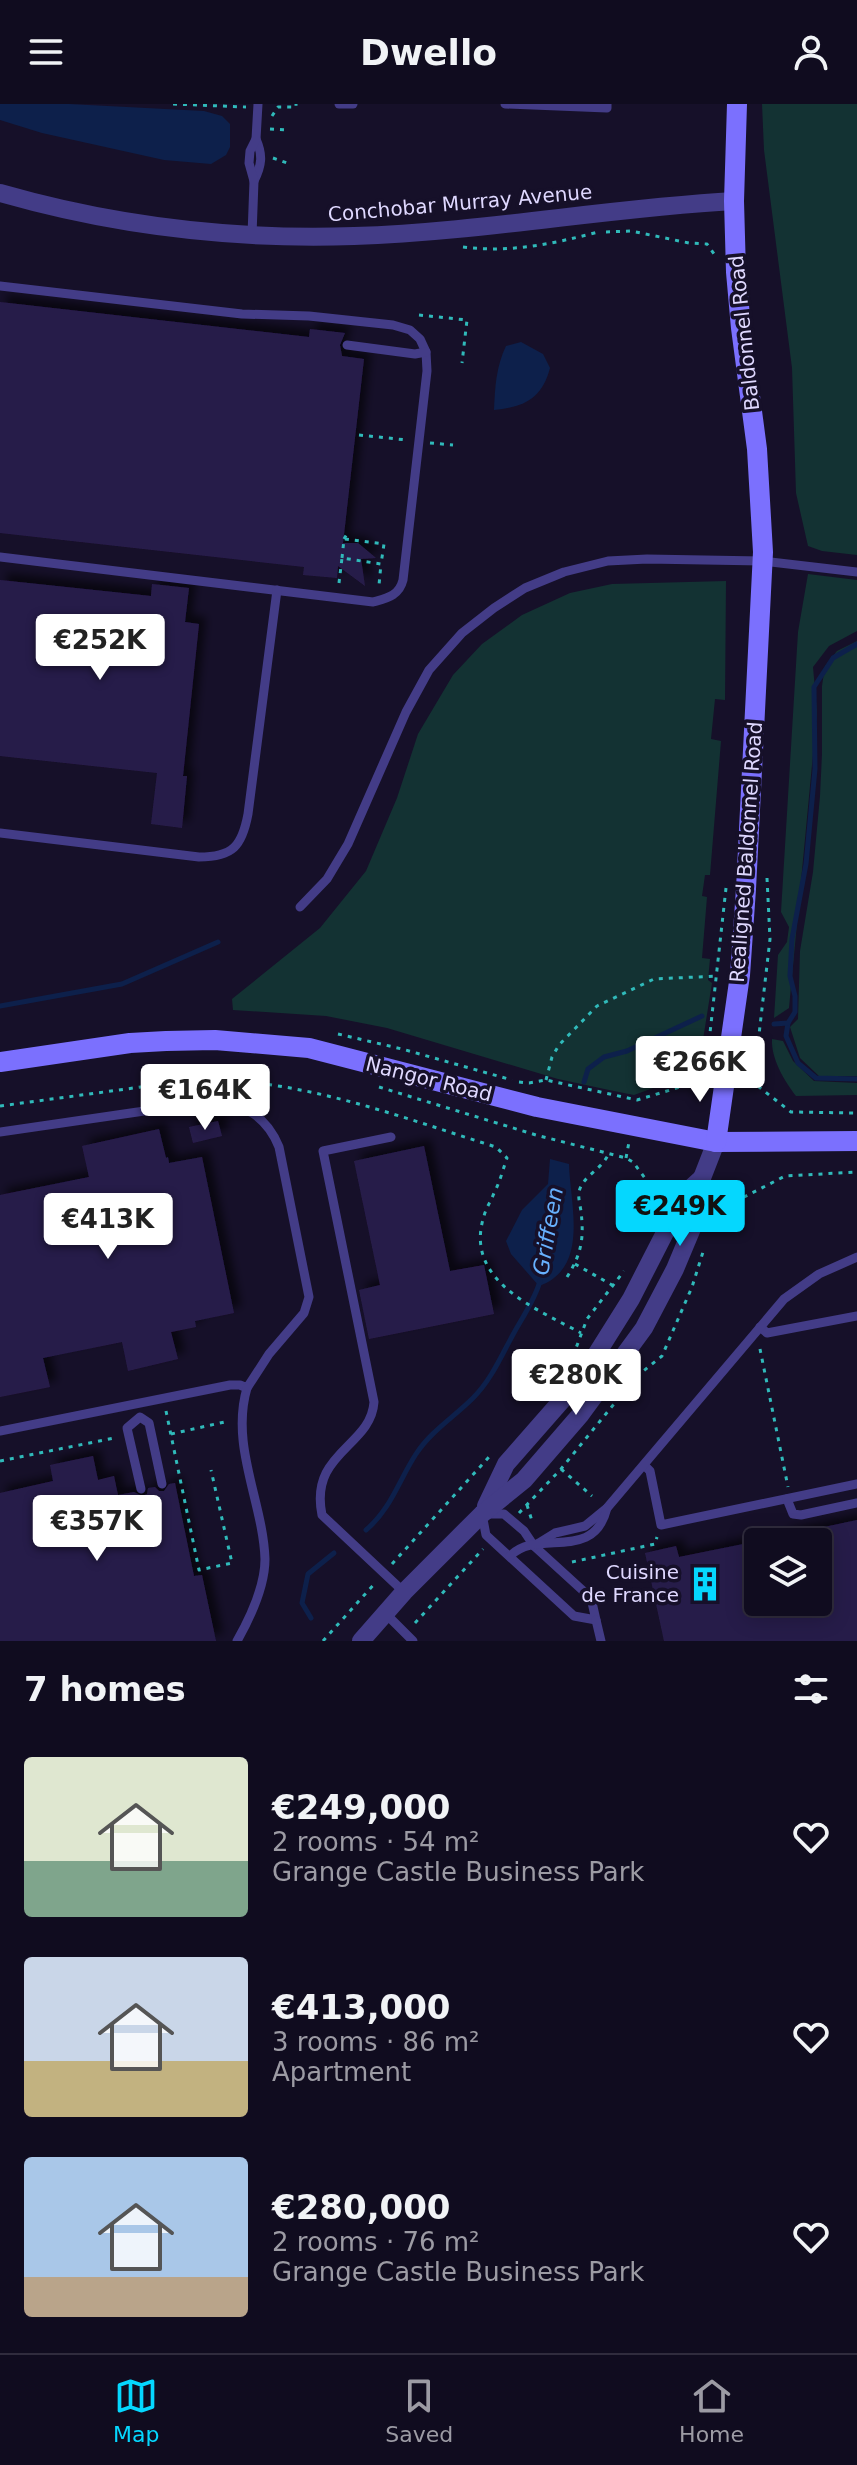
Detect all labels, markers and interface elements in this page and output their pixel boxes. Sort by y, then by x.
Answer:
icon: menu [24,30,68,74]
icon: person [789,30,833,74]
text: Dwello [360,32,497,73]
street label: Conchobar Murray Avenue [327,179,593,227]
street label: Baldonnel Road [724,254,764,412]
pin: €252K [44,614,156,682]
text: €252K [54,625,146,655]
street label: Realigned Baldonnel Road [725,721,767,983]
pin: €266K [644,1036,756,1104]
text: €266K [654,1047,746,1077]
street label: Nangor Road [363,1052,495,1106]
pin: €164K [149,1064,261,1132]
text: €164K [159,1075,251,1105]
pin: €249K [624,1180,736,1248]
water label: Griffeen [528,1185,568,1277]
text: €249K [634,1191,726,1221]
pin: €413K [52,1193,164,1261]
text: €413K [62,1204,154,1234]
pin: €280K [520,1349,632,1417]
text: €280K [530,1360,622,1390]
pin: €357K [41,1495,153,1563]
text: €357K [51,1506,143,1536]
map controls [744,1528,832,1616]
button: layers [744,1528,832,1616]
place label: Cuisine de France [581,1560,679,1607]
building icon: Cuisine de France [686,1565,724,1603]
icon: filters [789,1667,833,1711]
text: 7 homes [24,1669,186,1709]
text: €249,000 [272,1787,451,1827]
icon: home [88,1789,184,1885]
icon: heart [789,1815,833,1859]
text: 2 rooms · 54 m² [272,1827,480,1857]
text: Grange Castle Business Park [272,1857,644,1887]
text: €413,000 [272,1987,451,2027]
icon: home [88,1989,184,2085]
icon: heart [789,2015,833,2059]
text: 3 rooms · 86 m² [272,2027,480,2057]
text: Apartment [272,2057,411,2087]
text: €280,000 [272,2187,451,2227]
icon: home [88,2189,184,2285]
icon: heart [789,2215,833,2259]
text: 2 rooms · 76 m² [272,2227,480,2257]
text: Grange Castle Business Park [272,2257,644,2287]
tab: Map [113,2374,159,2447]
tab: Saved [385,2374,453,2447]
tab: Home [679,2374,744,2447]

